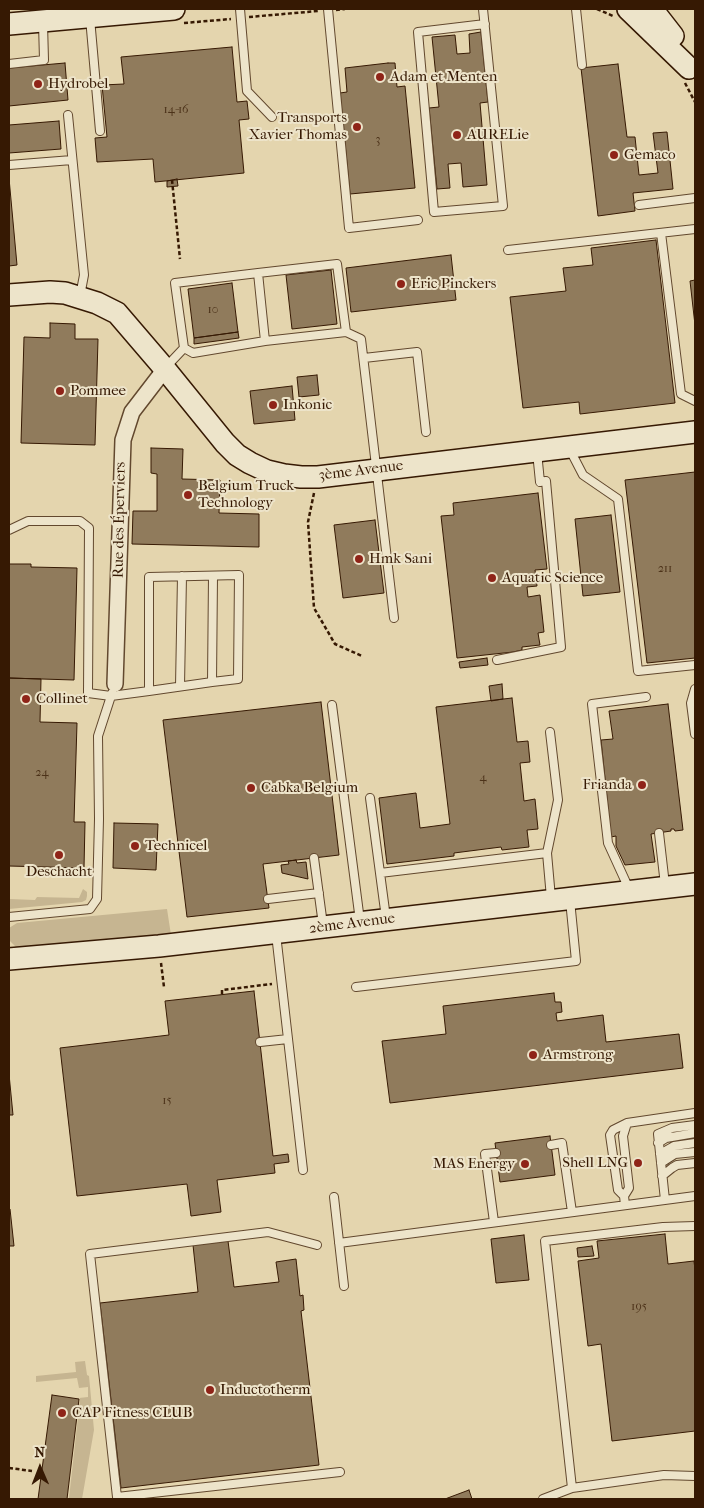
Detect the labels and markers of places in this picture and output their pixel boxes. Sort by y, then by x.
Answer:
place label: Adam et Menten [390,68,498,86]
marker: Adam et Menten [374,71,386,83]
place label: Hydrobel [48,75,108,93]
marker: Hydrobel [32,78,44,90]
place label: Transports Xavier Thomas [249,109,347,144]
marker: Transports Xavier Thomas [351,121,363,133]
place label: AURELie [467,126,529,144]
marker: AURELie [451,129,463,141]
place label: Gemaco [624,146,676,164]
marker: Gemaco [608,149,620,161]
place label: Eric Pinckers [411,275,496,293]
marker: Eric Pinckers [395,278,407,290]
place label: Pommee [70,382,126,400]
marker: Pommee [54,385,66,397]
place label: Inkonic [283,396,332,414]
marker: Inkonic [267,399,279,411]
place label: Belgium Truck Technology [198,477,294,512]
marker: Belgium Truck Technology [182,489,194,501]
place label: Hmk Sani [369,550,432,568]
marker: Hmk Sani [353,553,365,565]
place label: Aquatic Science [502,569,603,587]
marker: Aquatic Science [486,572,498,584]
place label: Collinet [36,690,88,708]
marker: Collinet [20,693,32,705]
place label: Frianda [582,776,632,794]
place label: Cabka Belgium [261,779,358,797]
marker: Frianda [636,779,648,791]
marker: Cabka Belgium [245,782,257,794]
place label: Technicel [145,837,207,855]
marker: Technicel [129,840,141,852]
marker: Deschacht [53,849,65,861]
place label: Deschacht [26,863,92,881]
place label: Armstrong [543,1046,613,1064]
marker: Armstrong [527,1049,539,1061]
place label: Shell LNG [562,1154,628,1172]
place label: MAS Energy [433,1155,515,1173]
marker: Shell LNG [632,1157,644,1169]
marker: MAS Energy [519,1158,531,1170]
place label: Inductotherm [220,1381,311,1399]
marker: Inductotherm [204,1384,216,1396]
place label: CAP Fitness CLUB [72,1404,192,1422]
marker: CAP Fitness CLUB [56,1407,68,1419]

